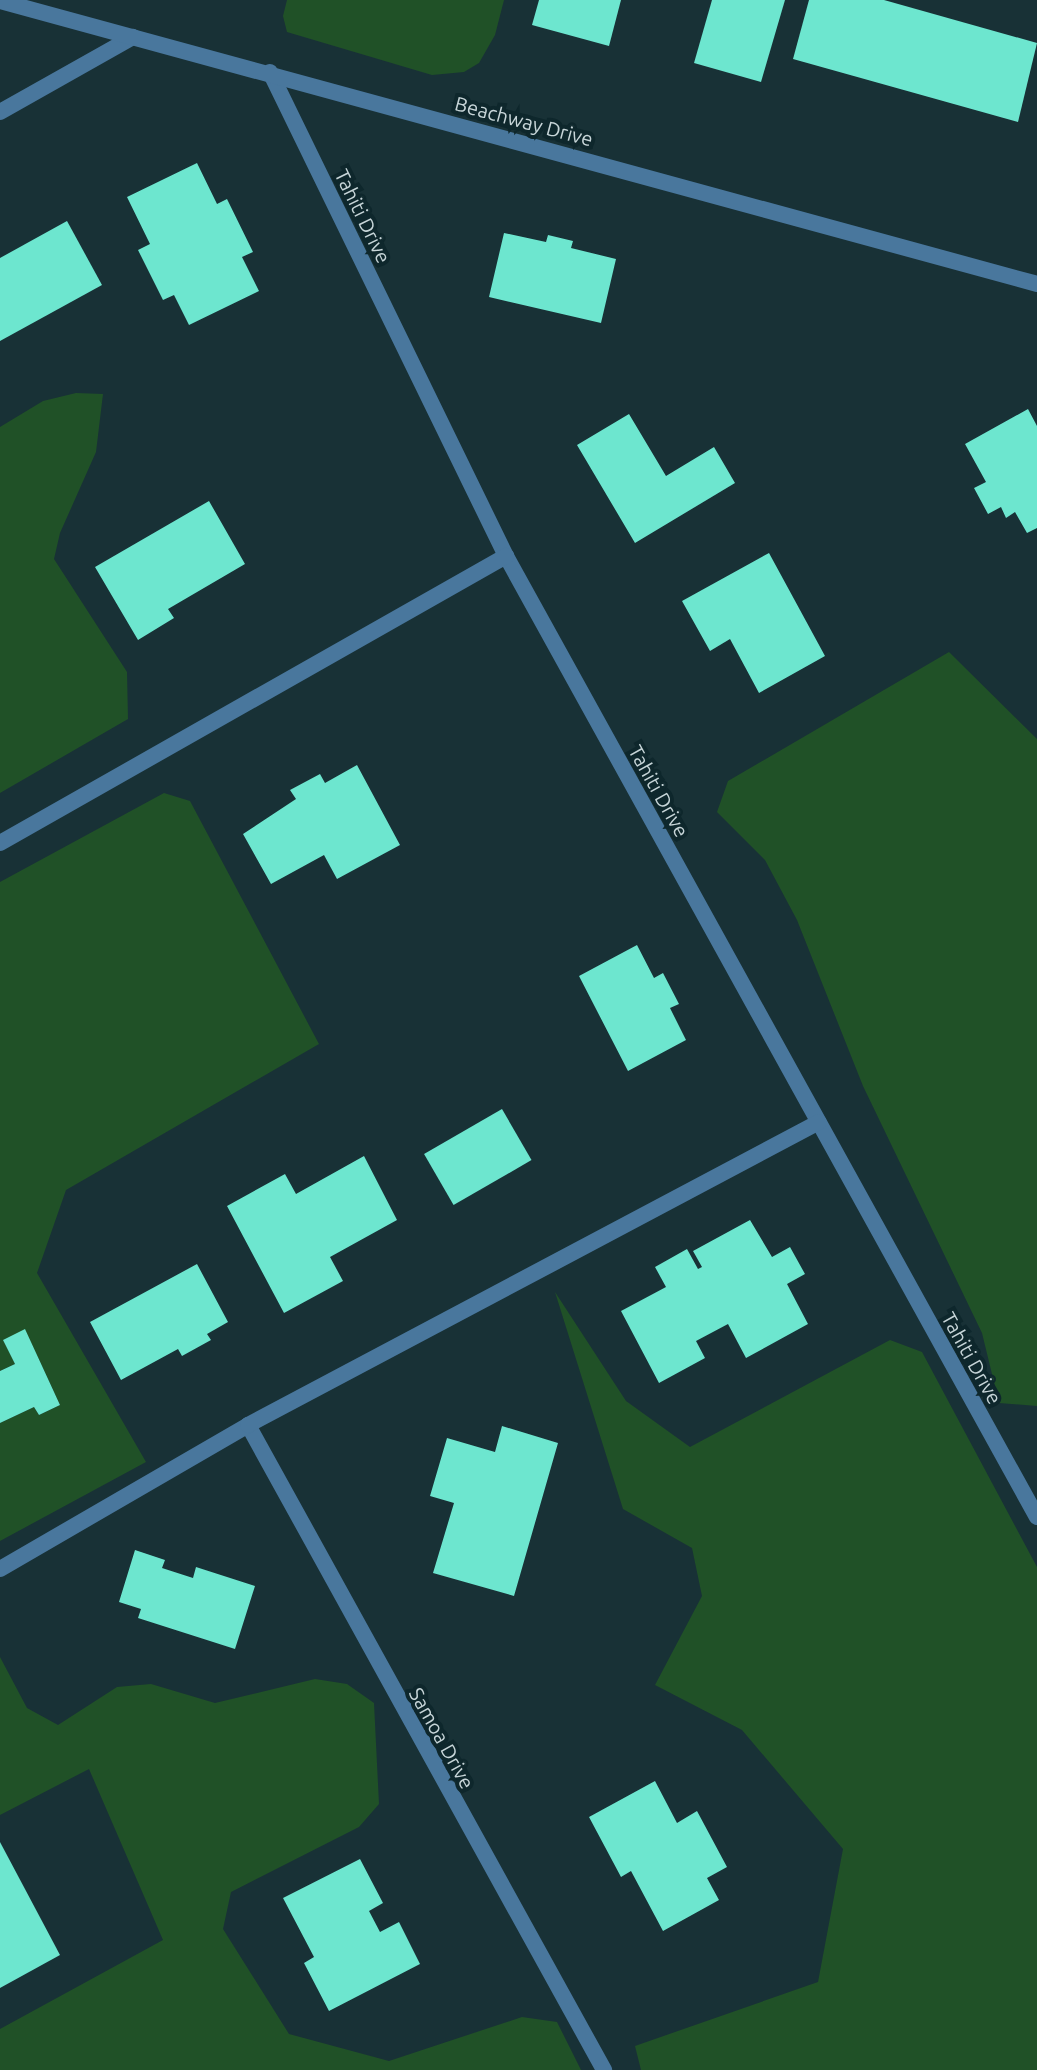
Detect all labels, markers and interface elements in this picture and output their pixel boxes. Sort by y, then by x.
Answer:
street label: Beachway Drive [452,91,596,151]
street label: Tahiti Drive [330,165,396,267]
street label: Tahiti Drive [624,741,694,841]
street label: Tahiti Drive [937,1308,1007,1408]
street label: Samoa Drive [404,1683,480,1793]

